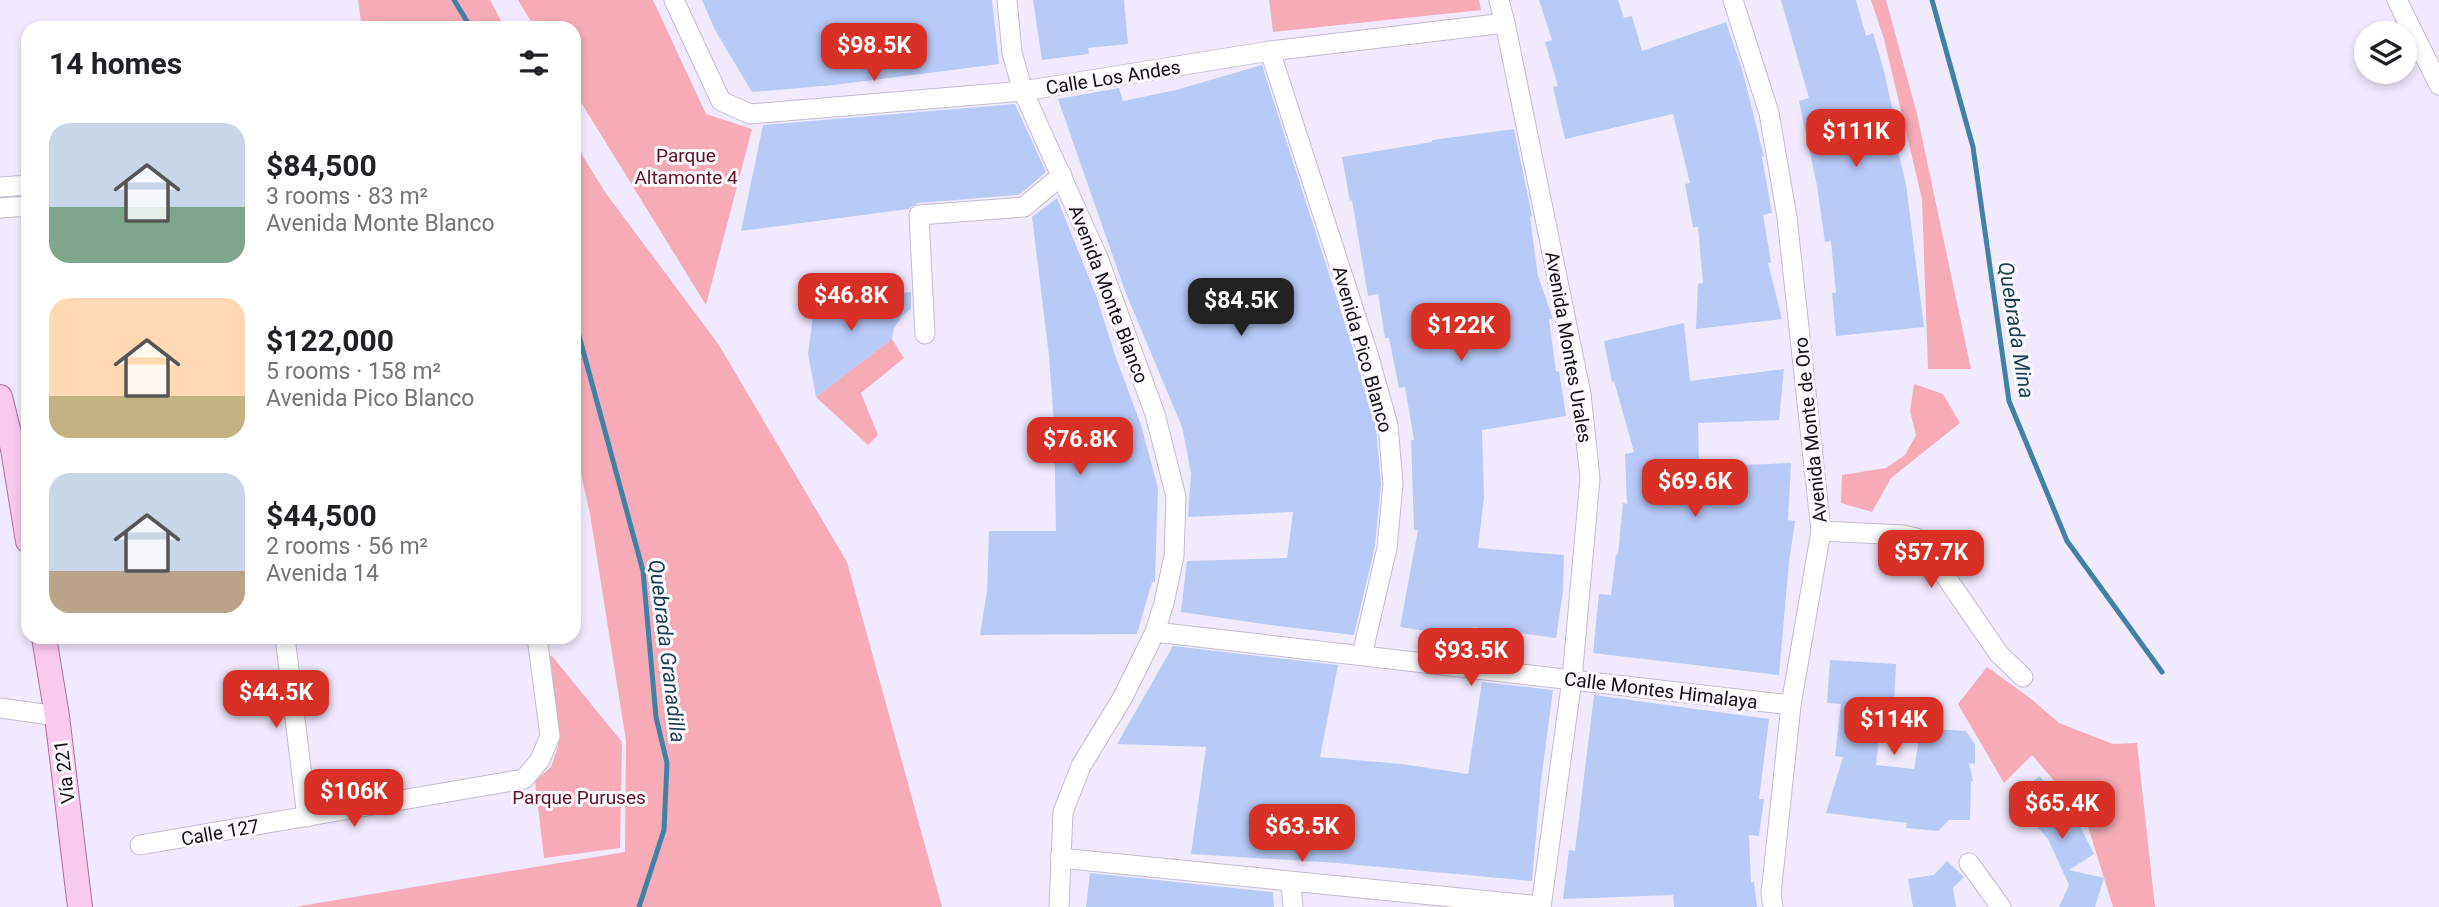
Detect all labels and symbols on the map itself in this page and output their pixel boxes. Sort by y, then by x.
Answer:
pin: $98.5K [817,24,931,83]
street label: Calle Los Andes [1044,56,1182,99]
pin: $111K [1807,110,1905,169]
park label: Parque Altamonte 4 [634,144,738,189]
street label: Avenida Monte Blanco [1064,202,1153,387]
street label: Avenida Montes Urales [1540,250,1597,445]
water label: Quebrada Mina [1993,260,2039,400]
street label: Avenida Pico Blanco [1328,263,1397,435]
pin: $46.8K [794,274,908,333]
pin: $84.5K [1184,278,1298,338]
pin: $122K [1412,304,1510,363]
street label: Avenida Monte de Oro [1789,336,1832,524]
pin: $76.8K [1023,418,1137,477]
pin: $69.6K [1638,460,1752,519]
pin: $57.7K [1874,530,1988,590]
water label: Quebrada Granadilla [644,558,690,744]
pin: $93.5K [1414,628,1528,688]
street label: Calle Montes Himalaya [1563,667,1759,714]
pin: $44.5K [219,670,333,730]
pin: $114K [1845,698,1943,757]
street label: Vía 221 [49,739,80,805]
pin: $106K [305,770,403,829]
pin: $65.4K [2005,782,2119,841]
park label: Parque Puruses [512,786,646,809]
pin: $63.5K [1245,804,1359,864]
street label: Calle 127 [179,814,261,851]

